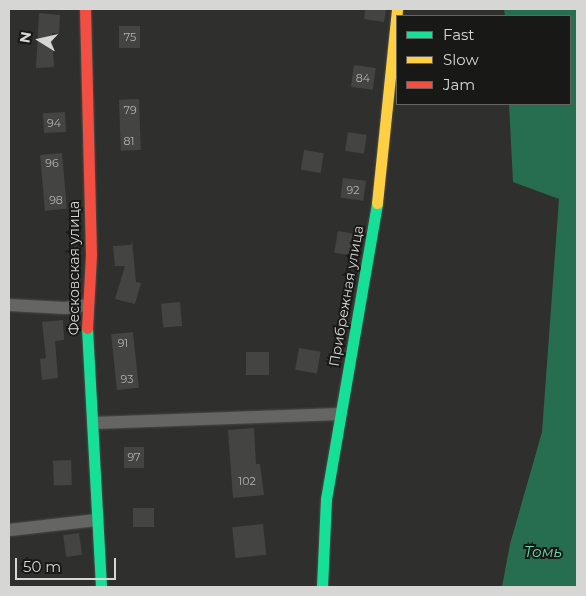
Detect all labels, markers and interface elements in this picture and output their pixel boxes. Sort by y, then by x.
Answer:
north arrow [15,15,65,65]
legend [396,15,571,105]
text: Fast [443,25,474,44]
text: N [15,30,35,45]
house number: 75 [124,30,136,44]
text: Slow [443,50,479,69]
house number: 84 [356,71,370,85]
text: Jam [443,75,475,94]
house number: 79 [123,103,137,117]
house number: 94 [47,116,61,130]
house number: 81 [124,134,134,148]
house number: 96 [45,156,59,170]
house number: 92 [347,183,359,197]
house number: 98 [49,193,63,207]
street label: Фесковская улица [66,201,82,335]
street label: Прибрежная улица [325,224,367,368]
house number: 91 [118,336,128,350]
house number: 93 [121,372,133,386]
house number: 97 [127,450,141,464]
house number: 102 [238,474,256,488]
water label: Томь [524,543,562,561]
scale bar [18,548,119,580]
text: 50 m [23,557,61,576]

